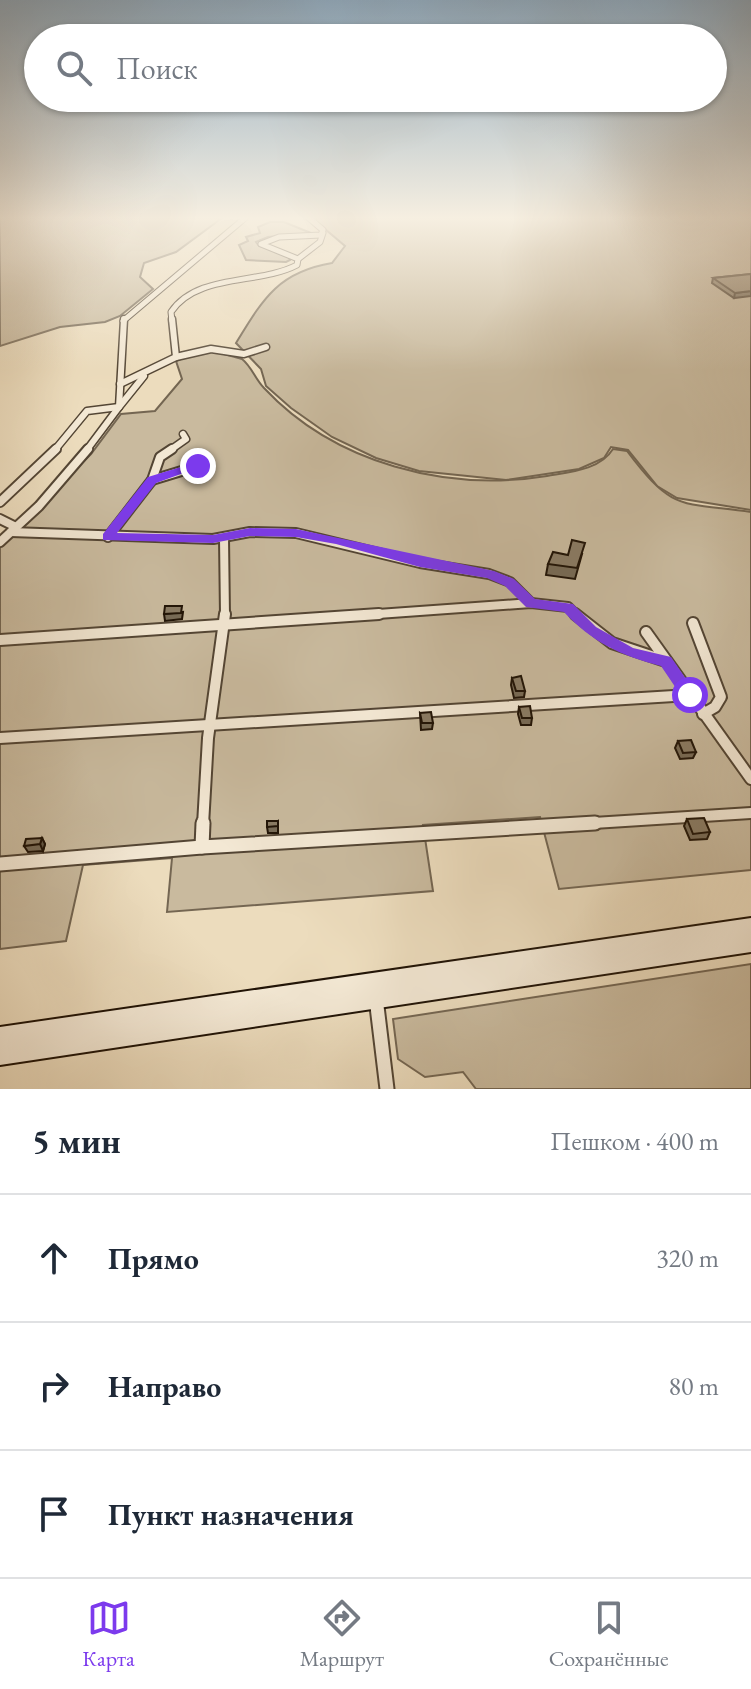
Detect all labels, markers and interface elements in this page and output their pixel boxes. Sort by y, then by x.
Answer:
search box [24,24,727,112]
icon: search [52,46,96,90]
text: Поиск [116,49,198,88]
route end [180,448,216,484]
route start [672,677,708,713]
text: 5 мин [32,1119,121,1163]
text: Пешком · 400 m [550,1124,719,1158]
icon: ahead [32,1236,76,1280]
text: Прямо [108,1239,199,1278]
text: 320 m [656,1241,719,1275]
icon: right [32,1364,76,1408]
text: Направо [108,1367,221,1406]
text: 80 m [669,1369,719,1403]
icon: arrive [32,1492,76,1536]
text: Пункт назначения [108,1495,354,1534]
tab: Карта [82,1596,135,1673]
tab: Маршрут [300,1596,384,1673]
tab: Сохранённые [549,1596,669,1673]

